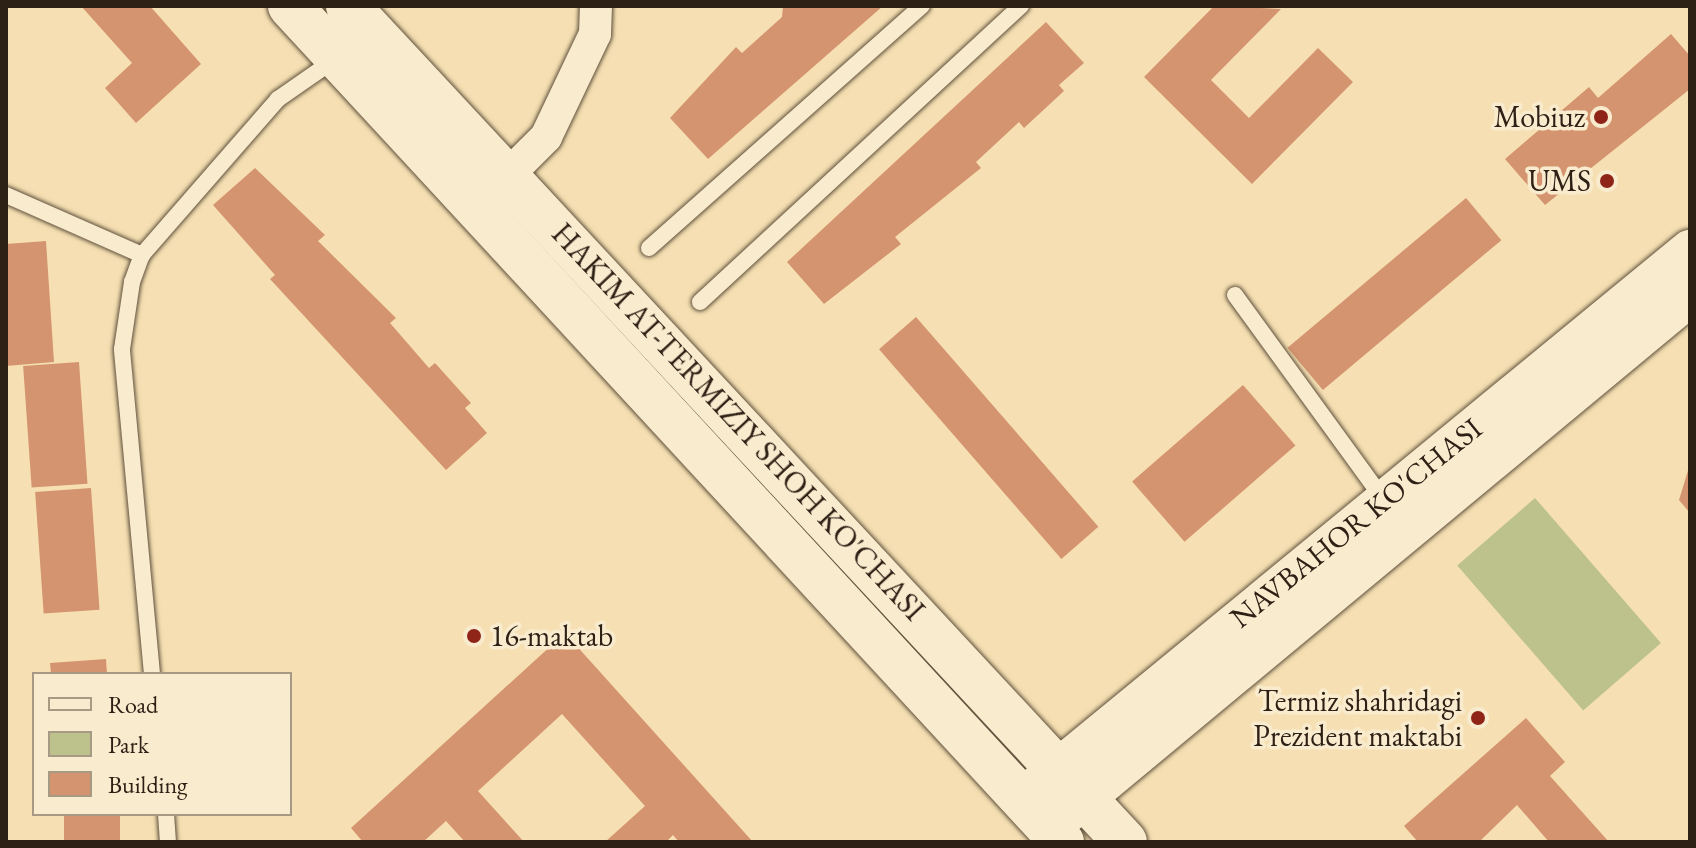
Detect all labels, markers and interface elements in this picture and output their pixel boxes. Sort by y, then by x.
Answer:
place label: Mobiuz [1494,99,1585,135]
marker: Mobiuz [1592,108,1610,126]
place label: UMS [1528,163,1591,199]
marker: UMS [1598,172,1616,190]
street label: HAKIM AT-TERMIZIY SHOH KO'CHASI [544,216,932,628]
street label: NAVBAHOR KO'CHASI [1223,410,1489,636]
place label: 16-maktab [490,618,613,654]
marker: 16-maktab [465,627,483,645]
legend [32,672,292,816]
place label: Termiz shahridagi Prezident maktabi [1253,683,1462,754]
text: Road [108,689,158,720]
marker: Termiz shahridagi Prezident maktabi [1469,709,1487,727]
text: Park [108,729,149,760]
text: Building [108,769,188,800]

